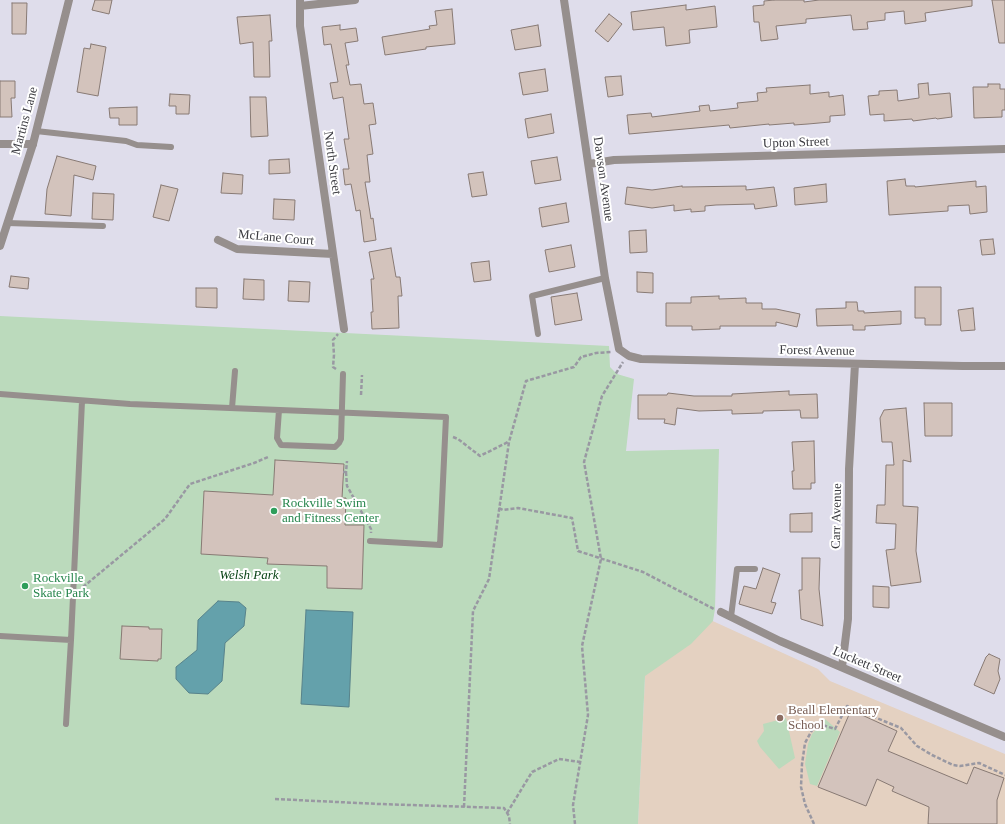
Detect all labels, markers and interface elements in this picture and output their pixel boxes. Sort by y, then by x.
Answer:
street label: Martins Lane [8,85,42,157]
street label: North Street [320,130,344,196]
street label: Upton Street [763,134,829,152]
street label: Dawson Avenue [589,136,617,222]
street label: McLane Court [237,227,315,249]
street label: Forest Avenue [779,343,855,359]
street label: Carr Avenue [829,483,845,549]
place label: Rockville Swim and Fitness Center [282,496,379,527]
marker: Rockville Swim and Fitness Center [269,506,279,516]
park label: Welsh Park [219,568,279,584]
place label: Rockville Skate Park [33,571,89,602]
marker: Rockville Skate Park [20,581,30,591]
street label: Luckett Street [830,644,904,686]
place label: Beall Elementary School [788,703,879,734]
marker: Beall Elementary School [775,713,785,723]

